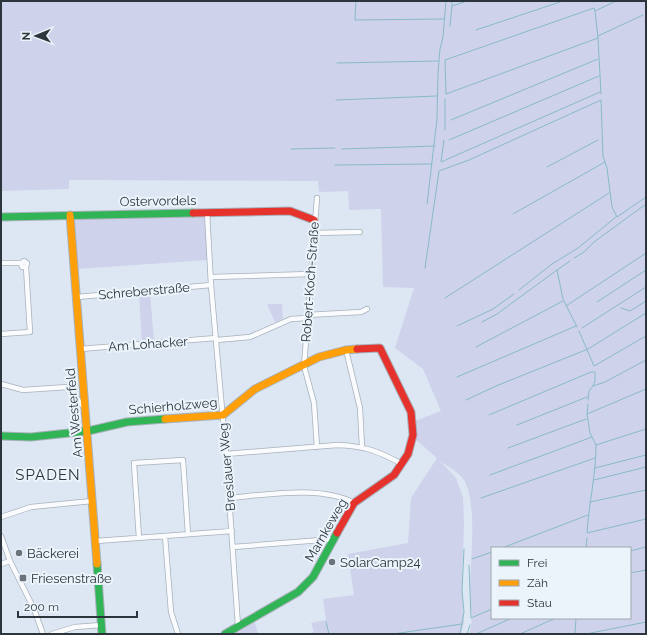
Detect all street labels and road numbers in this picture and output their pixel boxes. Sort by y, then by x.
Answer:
street label: Ostervordels [119,193,197,209]
street label: Robert-Koch-Straße [298,221,322,343]
street label: Schreberstraße [98,279,191,302]
street label: Am Lohacker [108,334,189,354]
street label: Am Westerfeld [63,368,85,458]
street label: Schierholzweg [128,395,218,417]
street label: Breslauer Weg [216,422,238,512]
street label: Marnkeweg [302,496,350,564]

